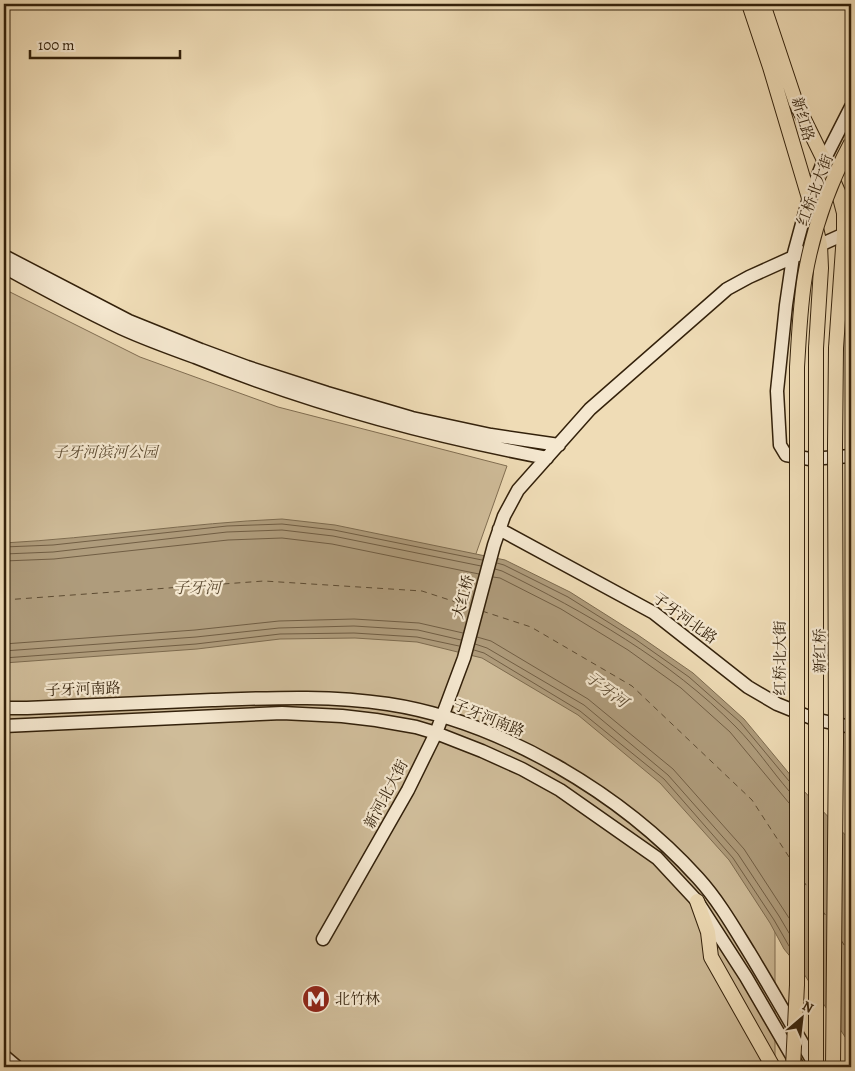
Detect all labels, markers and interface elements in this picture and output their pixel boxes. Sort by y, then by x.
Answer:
scale bar [30,28,180,60]
text: 100 m [38,35,75,55]
street label: 新红路 [787,95,819,143]
street label: 红桥北大街 [792,151,838,229]
park label: 子牙河滨河公园 [52,442,159,462]
street label: 大红桥 [448,573,478,621]
water label: 子牙河 [173,577,224,599]
street label: 子牙河北路 [649,588,721,648]
street label: 红桥北大街 [770,620,790,696]
street label: 新红桥 [810,628,830,674]
water label: 子牙河 [581,667,635,715]
street label: 子牙河南路 [45,678,121,700]
street label: 子牙河南路 [450,695,528,741]
street label: 新河北大街 [360,756,412,832]
metro station icon: 北竹林 [301,984,331,1014]
place label: 北竹林 [335,989,380,1009]
north arrow [778,994,828,1044]
text: N [799,996,817,1018]

